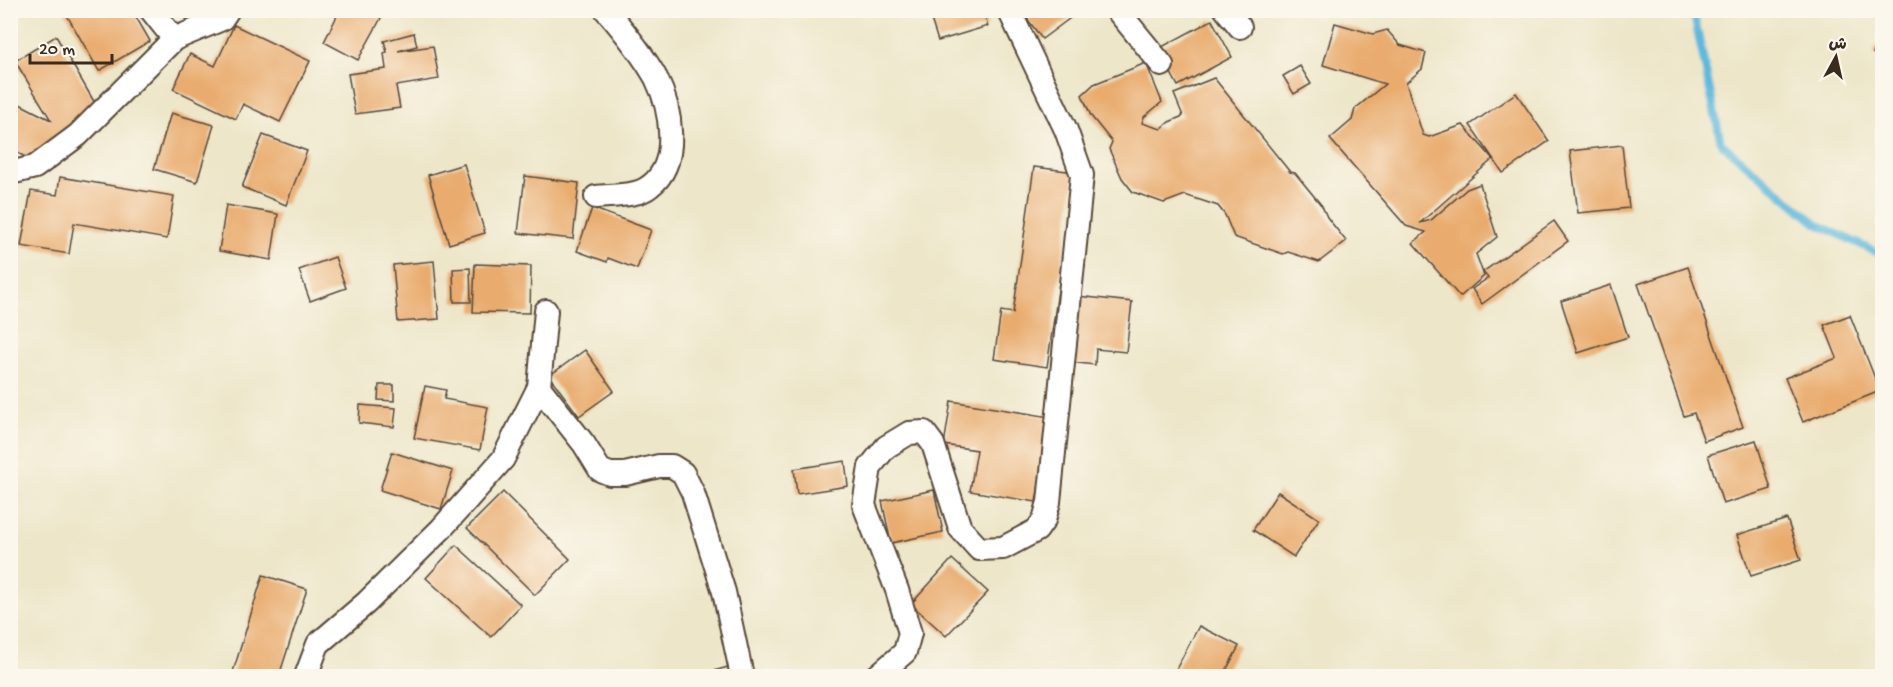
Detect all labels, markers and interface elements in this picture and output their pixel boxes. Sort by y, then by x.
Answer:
scale bar [30,27,112,65]
north arrow [1806,27,1866,87]
text: ش [1828,35,1848,56]
text: 20 m [39,40,75,61]

